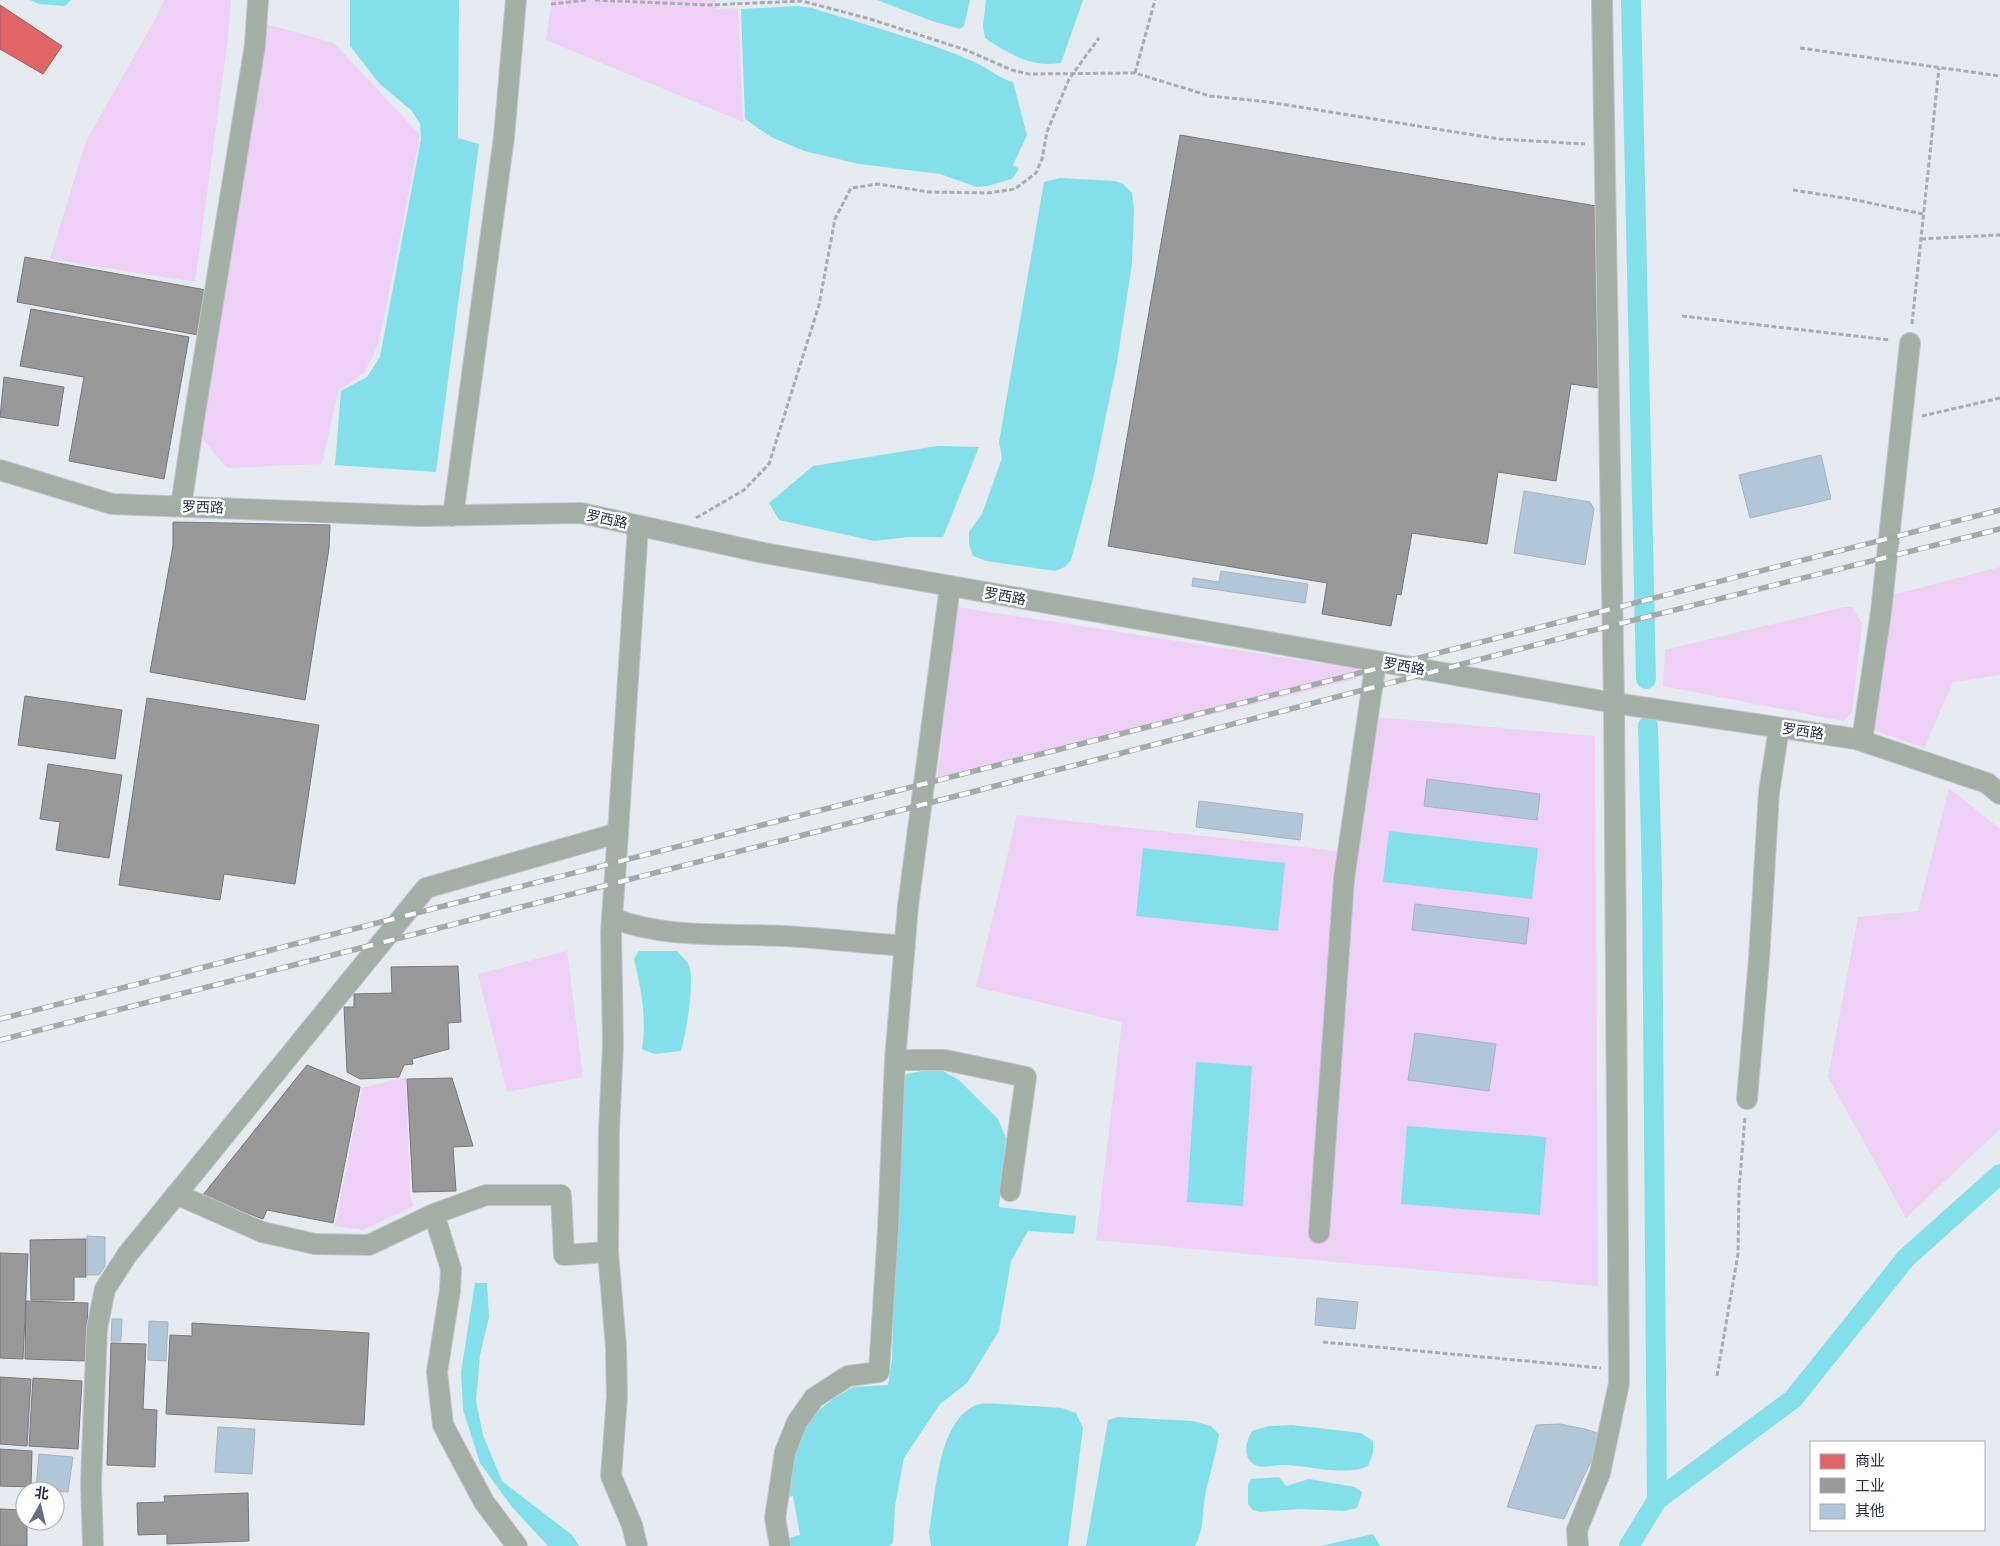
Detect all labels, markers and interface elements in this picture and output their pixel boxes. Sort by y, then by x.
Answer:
street label: 罗西路 [182,497,224,517]
street label: 罗西路 [585,506,629,532]
street label: 罗西路 [983,583,1027,609]
street label: 罗西路 [1382,653,1426,679]
street label: 罗西路 [1781,719,1825,743]
legend [1810,1441,1985,1531]
text: 商业 [1855,1451,1885,1470]
text: 工业 [1855,1476,1885,1495]
north arrow [15,1481,65,1531]
text: 北 [34,1483,50,1503]
text: 其他 [1855,1501,1885,1520]

